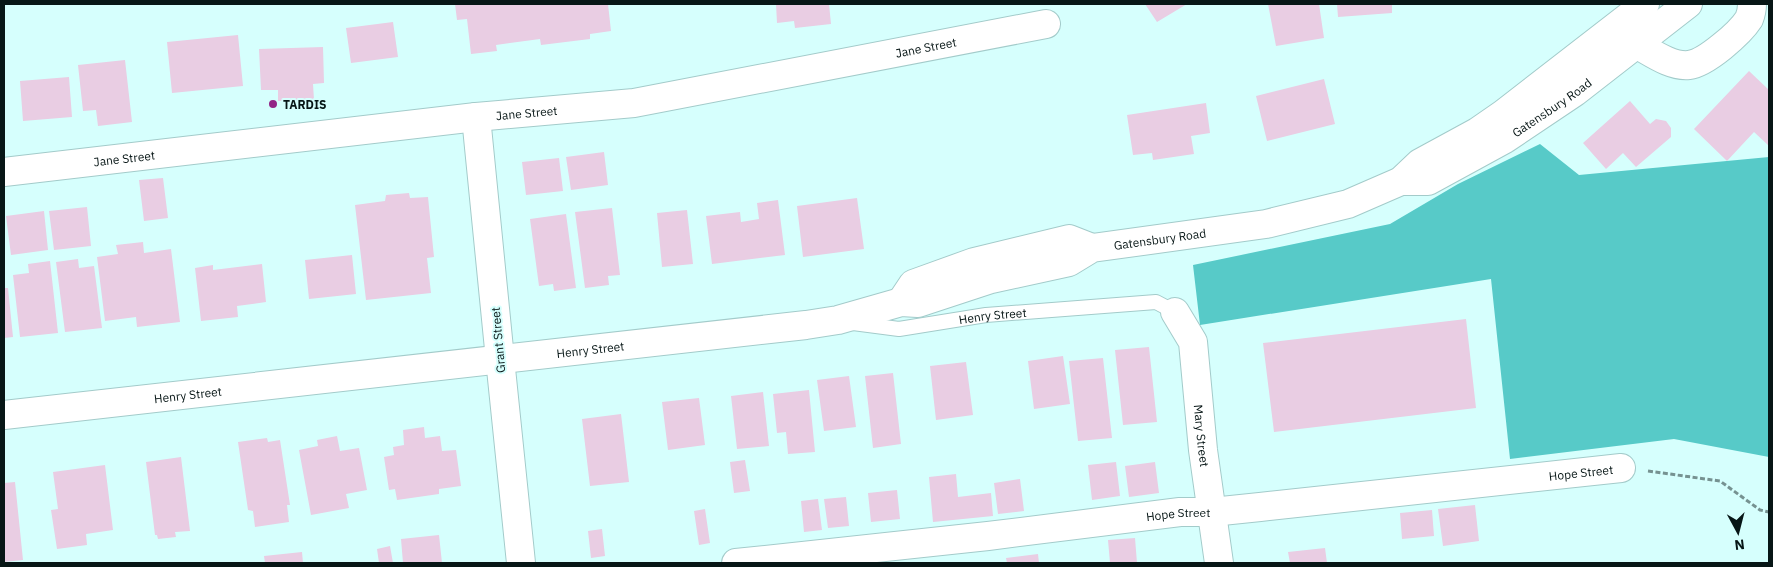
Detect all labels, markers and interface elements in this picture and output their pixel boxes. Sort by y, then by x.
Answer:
street label: Jane Street [894,34,958,60]
street label: Gatensbury Road [1509,75,1594,140]
place label: TARDIS [283,97,327,112]
marker: TARDIS [267,98,279,110]
street label: Jane Street [495,102,558,123]
street label: Jane Street [93,147,156,169]
street label: Gatensbury Road [1113,225,1207,252]
street label: Henry Street [958,304,1027,327]
street label: Grant Street [488,307,508,373]
street label: Henry Street [556,338,625,360]
street label: Henry Street [153,383,223,406]
street label: Mary Street [1191,404,1213,468]
street label: Hope Street [1548,461,1614,483]
street label: Hope Street [1145,505,1210,524]
north arrow [1713,507,1763,557]
text: N [1733,535,1746,554]

